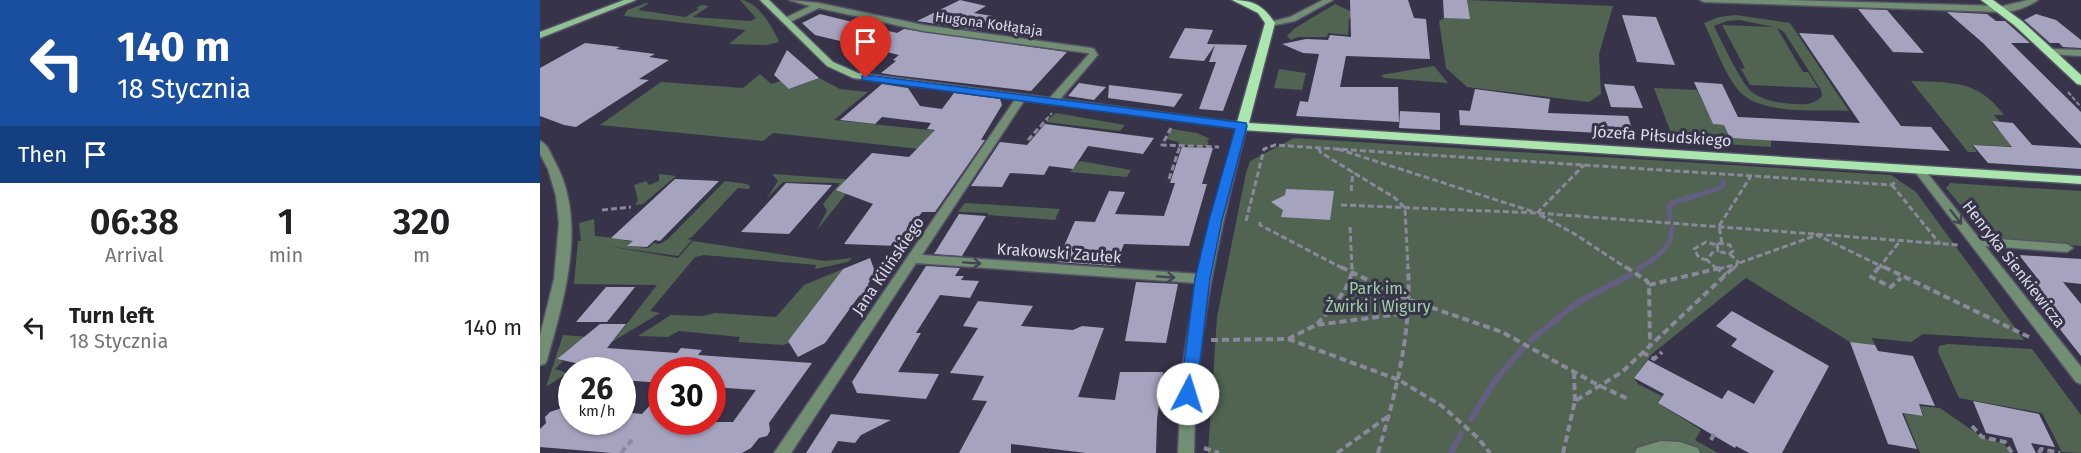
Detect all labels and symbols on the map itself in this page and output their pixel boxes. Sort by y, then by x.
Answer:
street label: Hugona Kołłątaja [934,8,1044,40]
pin [840,16,891,78]
street label: Józefa Piłsudskiego [1592,122,1732,150]
street label: Henryka Sienkiewicza [1959,197,2069,331]
one-way arrow [1949,209,1962,225]
street label: Jana Kilińskiego [848,213,928,319]
street label: Krakowski Zaułek [996,239,1123,267]
one-way arrow [961,258,981,269]
one-way arrow [1156,272,1175,283]
park label: Park im. Żwirki i Wigury [1325,279,1431,316]
speed limit sign: 30 [648,357,726,435]
position arrow [1156,362,1220,426]

